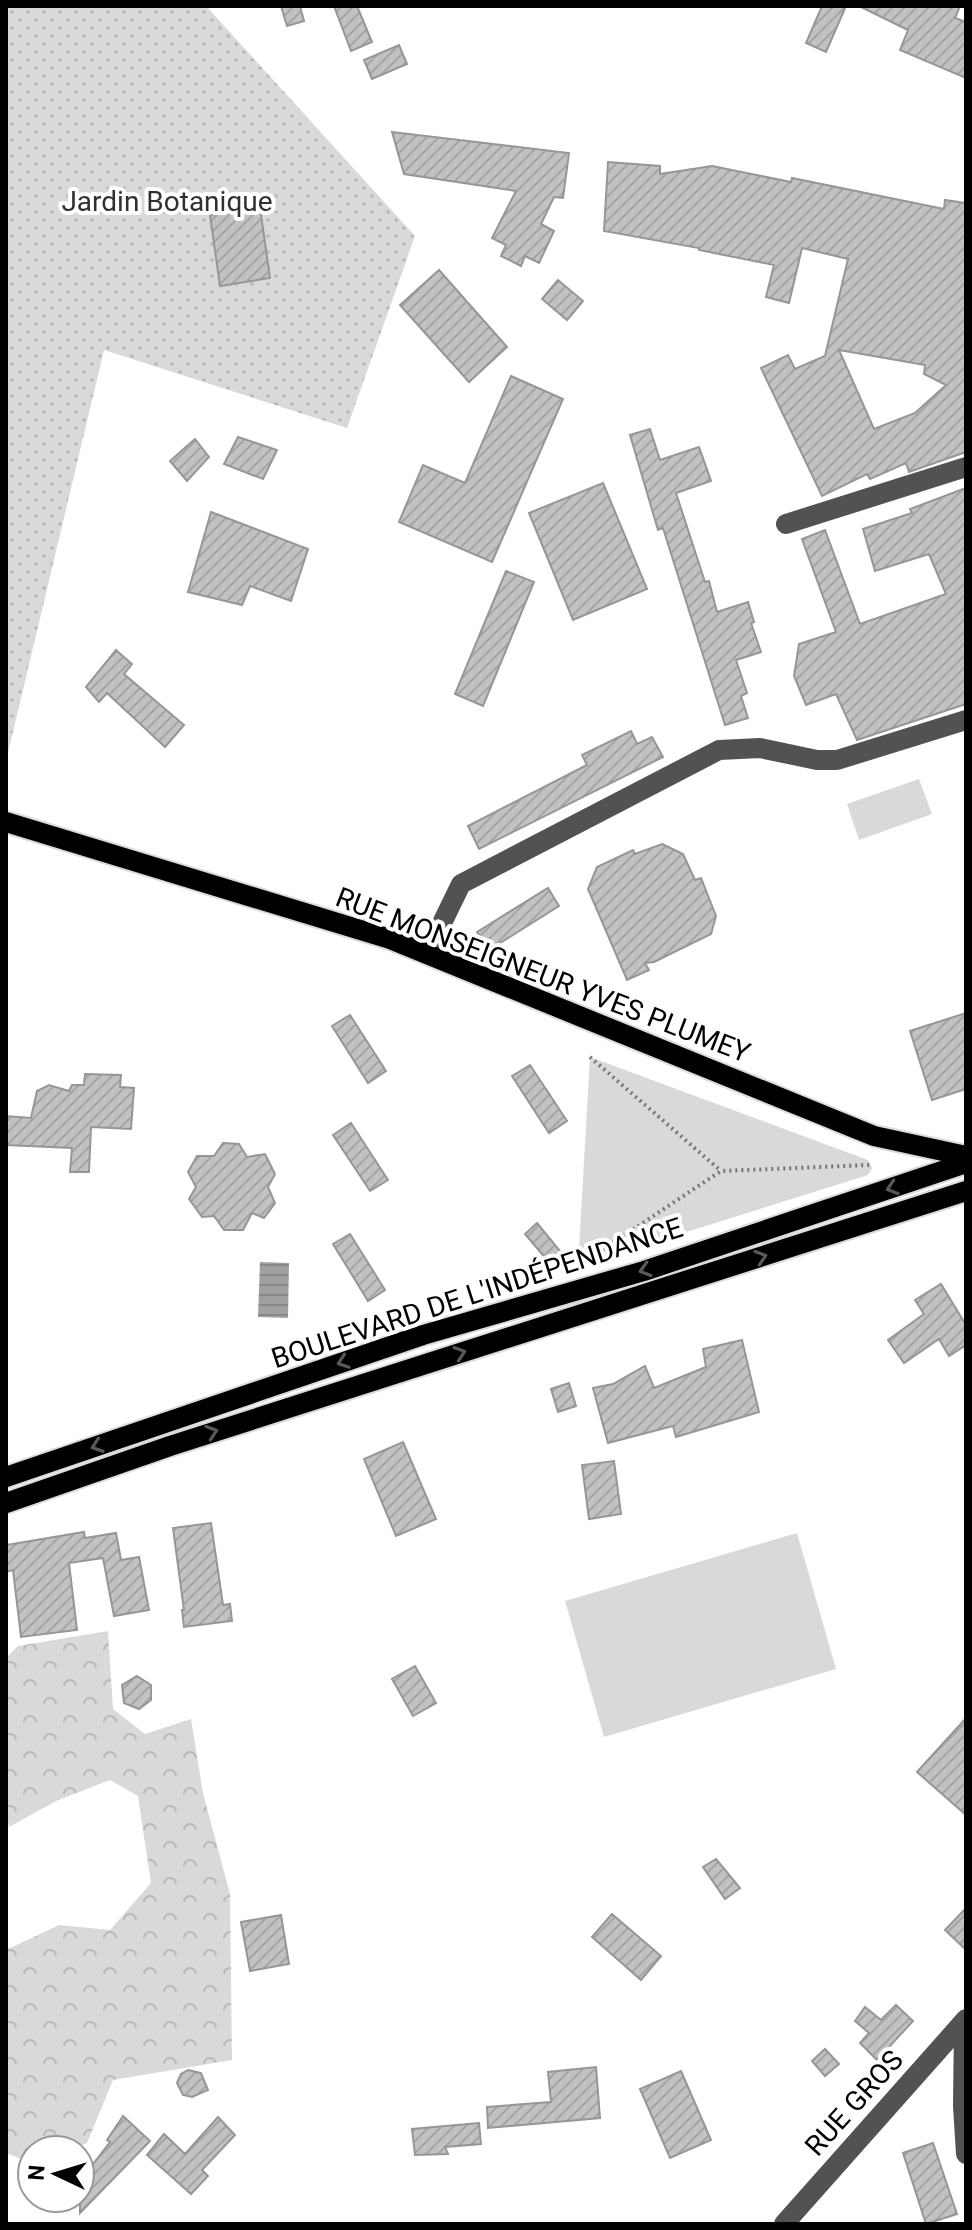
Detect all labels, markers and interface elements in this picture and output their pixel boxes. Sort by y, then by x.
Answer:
park label: Jardin Botanique [61,185,273,218]
street label: RUE MONSEIGNEUR YVES PLUMEY [331,881,755,1070]
one-way arrow [886,1179,899,1195]
street label: BOULEVARD DE L'INDÉPENDANCE [267,1211,687,1375]
one-way arrow [753,1250,767,1266]
one-way arrow [639,1261,653,1277]
one-way arrow [452,1347,466,1363]
one-way arrow [337,1353,351,1369]
one-way arrow [205,1426,219,1442]
one-way arrow [91,1437,105,1453]
street label: RUE GROS [798,2043,910,2163]
north arrow [16,2134,96,2214]
text: N [24,2164,50,2181]

